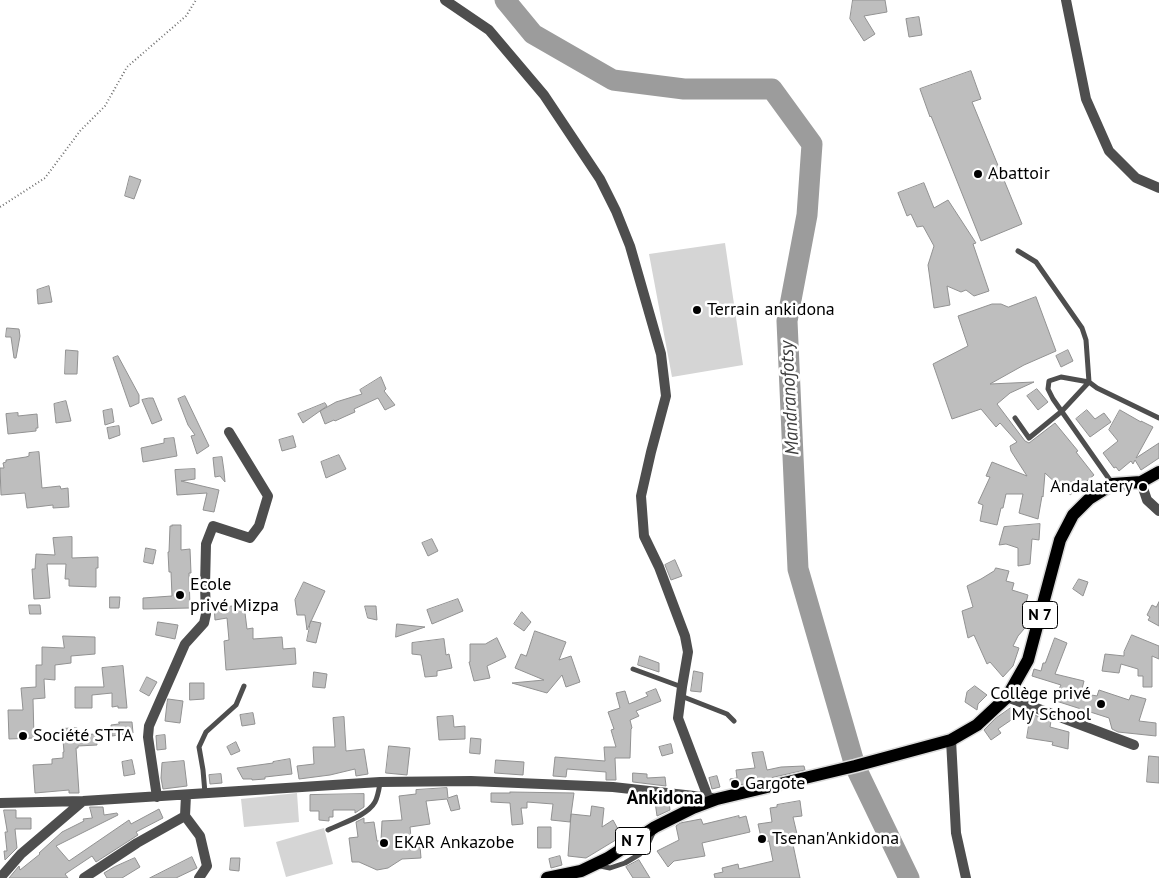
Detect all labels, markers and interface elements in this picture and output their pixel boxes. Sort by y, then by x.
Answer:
place label: Abattoir [988,163,1050,185]
marker: Abattoir [972,168,984,180]
place label: Terrain ankidona [707,299,835,321]
marker: Terrain ankidona [691,304,703,316]
water label: Mandranofotsy [776,340,804,456]
place label: Andalatery [1050,476,1133,498]
marker: Andalatery [1137,481,1149,493]
place label: Ecole privé Mizpa [190,574,279,616]
marker: Ecole privé Mizpa [174,589,186,601]
road number: N 7 [1022,602,1058,628]
place label: Collège privé My School [990,683,1091,726]
marker: Collège privé My School [1095,698,1107,710]
place label: Société STTA [33,725,133,747]
marker: Société STTA [17,730,29,742]
place label: Gargote [745,773,805,795]
marker: Gargote [729,778,741,790]
district label: Ankidona [627,788,703,810]
road number: N 7 [616,828,650,854]
place label: Tsenan'Ankidona [772,828,899,850]
place label: EKAR Ankazobe [394,832,514,854]
marker: Tsenan'Ankidona [756,833,768,845]
marker: EKAR Ankazobe [378,837,390,849]

